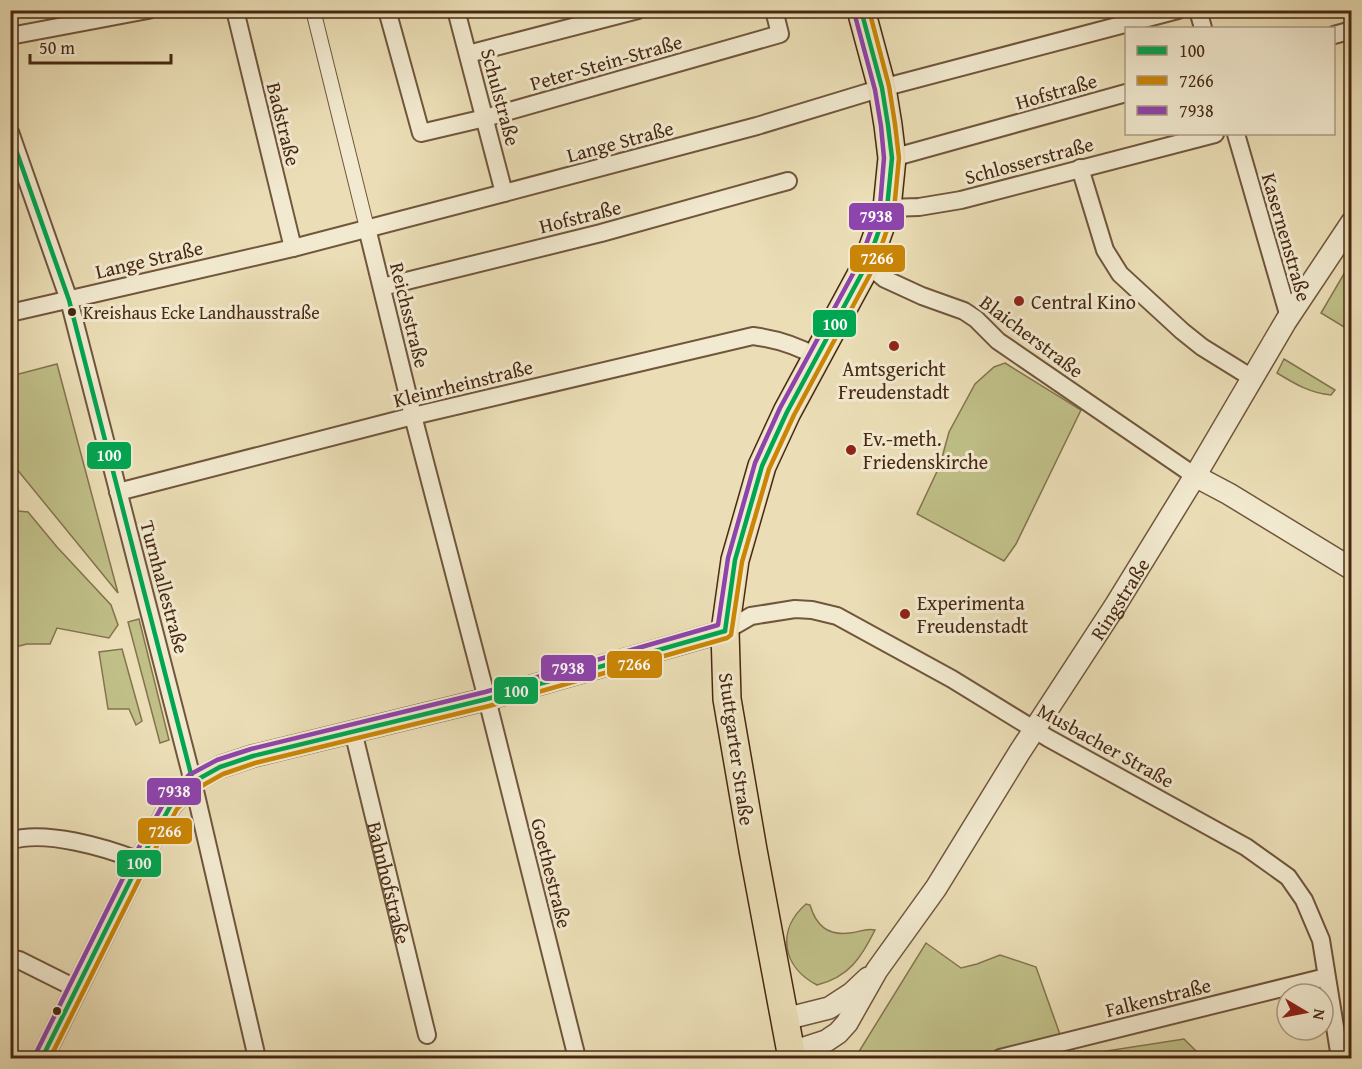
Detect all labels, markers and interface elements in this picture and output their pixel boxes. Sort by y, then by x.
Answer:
street label: Peter-Stein-Straße [527,26,685,98]
scale bar [30,27,171,65]
legend [1125,27,1335,135]
text: 50 m [39,34,75,61]
text: 100 [1179,37,1205,64]
street label: Schulstraße [474,45,528,149]
street label: Hofstraße [1012,66,1100,116]
text: 7266 [1179,67,1214,94]
street label: Badstraße [260,79,308,169]
text: 7938 [1179,97,1214,124]
street label: Lange Straße [563,113,677,169]
street label: Schlosserstraße [961,129,1097,191]
street label: Kasernenstraße [1255,169,1319,305]
street label: Hofstraße [536,192,624,240]
line badge: 7938 [848,202,905,231]
text: 7938 [859,204,893,228]
street label: Lange Straße [92,233,206,285]
line badge: 7266 [849,244,906,273]
text: 7266 [860,246,894,270]
street label: Reichsstraße [383,259,437,371]
street label: Blaicherstraße [974,287,1090,385]
place label: Central Kino [1031,287,1136,316]
marker: Central Kino [1012,294,1026,308]
place label: Kreishaus Ecke Landhausstraße [83,299,320,326]
marker: Kreishaus Ecke Landhausstraße [66,306,78,318]
line badge: 100 [812,309,857,338]
text: 100 [823,312,847,336]
marker: Amtsgericht Freudenstadt [887,339,901,353]
street label: Kleinrheinstraße [390,352,536,414]
place label: Amtsgericht Freudenstadt [838,354,950,406]
place label: Ev.-meth. Friedenskirche [863,424,988,476]
line badge: 100 [86,441,132,470]
text: 100 [97,443,121,467]
marker: Ev.-meth. Friedenskirche [844,443,858,457]
street label: Turnhallestraße [133,517,197,657]
street label: Ringstraße [1082,552,1156,645]
place label: Experimenta Freudenstadt [917,588,1028,640]
marker: Experimenta Freudenstadt [898,607,912,621]
line badge: 7266 [606,650,663,679]
text: 7266 [617,652,651,676]
line badge: 7938 [540,654,597,682]
text: 7938 [551,656,585,680]
street label: Stuttgarter Straße [712,671,762,827]
line badge: 100 [493,676,539,705]
text: 100 [504,679,528,703]
street label: Musbacher Straße [1032,695,1180,795]
line badge: 7938 [146,777,202,806]
text: 7938 [157,779,191,803]
street label: Goethestraße [524,815,580,931]
line badge: 7266 [137,817,193,845]
text: 7266 [148,819,182,843]
street label: Bahnhofstraße [361,819,419,947]
line badge: 100 [116,849,162,878]
text: 100 [127,851,151,875]
street label: Falkenstraße [1102,970,1214,1024]
north arrow [1275,982,1335,1042]
unlabelled marker [51,1005,63,1017]
text: N [1307,1007,1333,1022]

